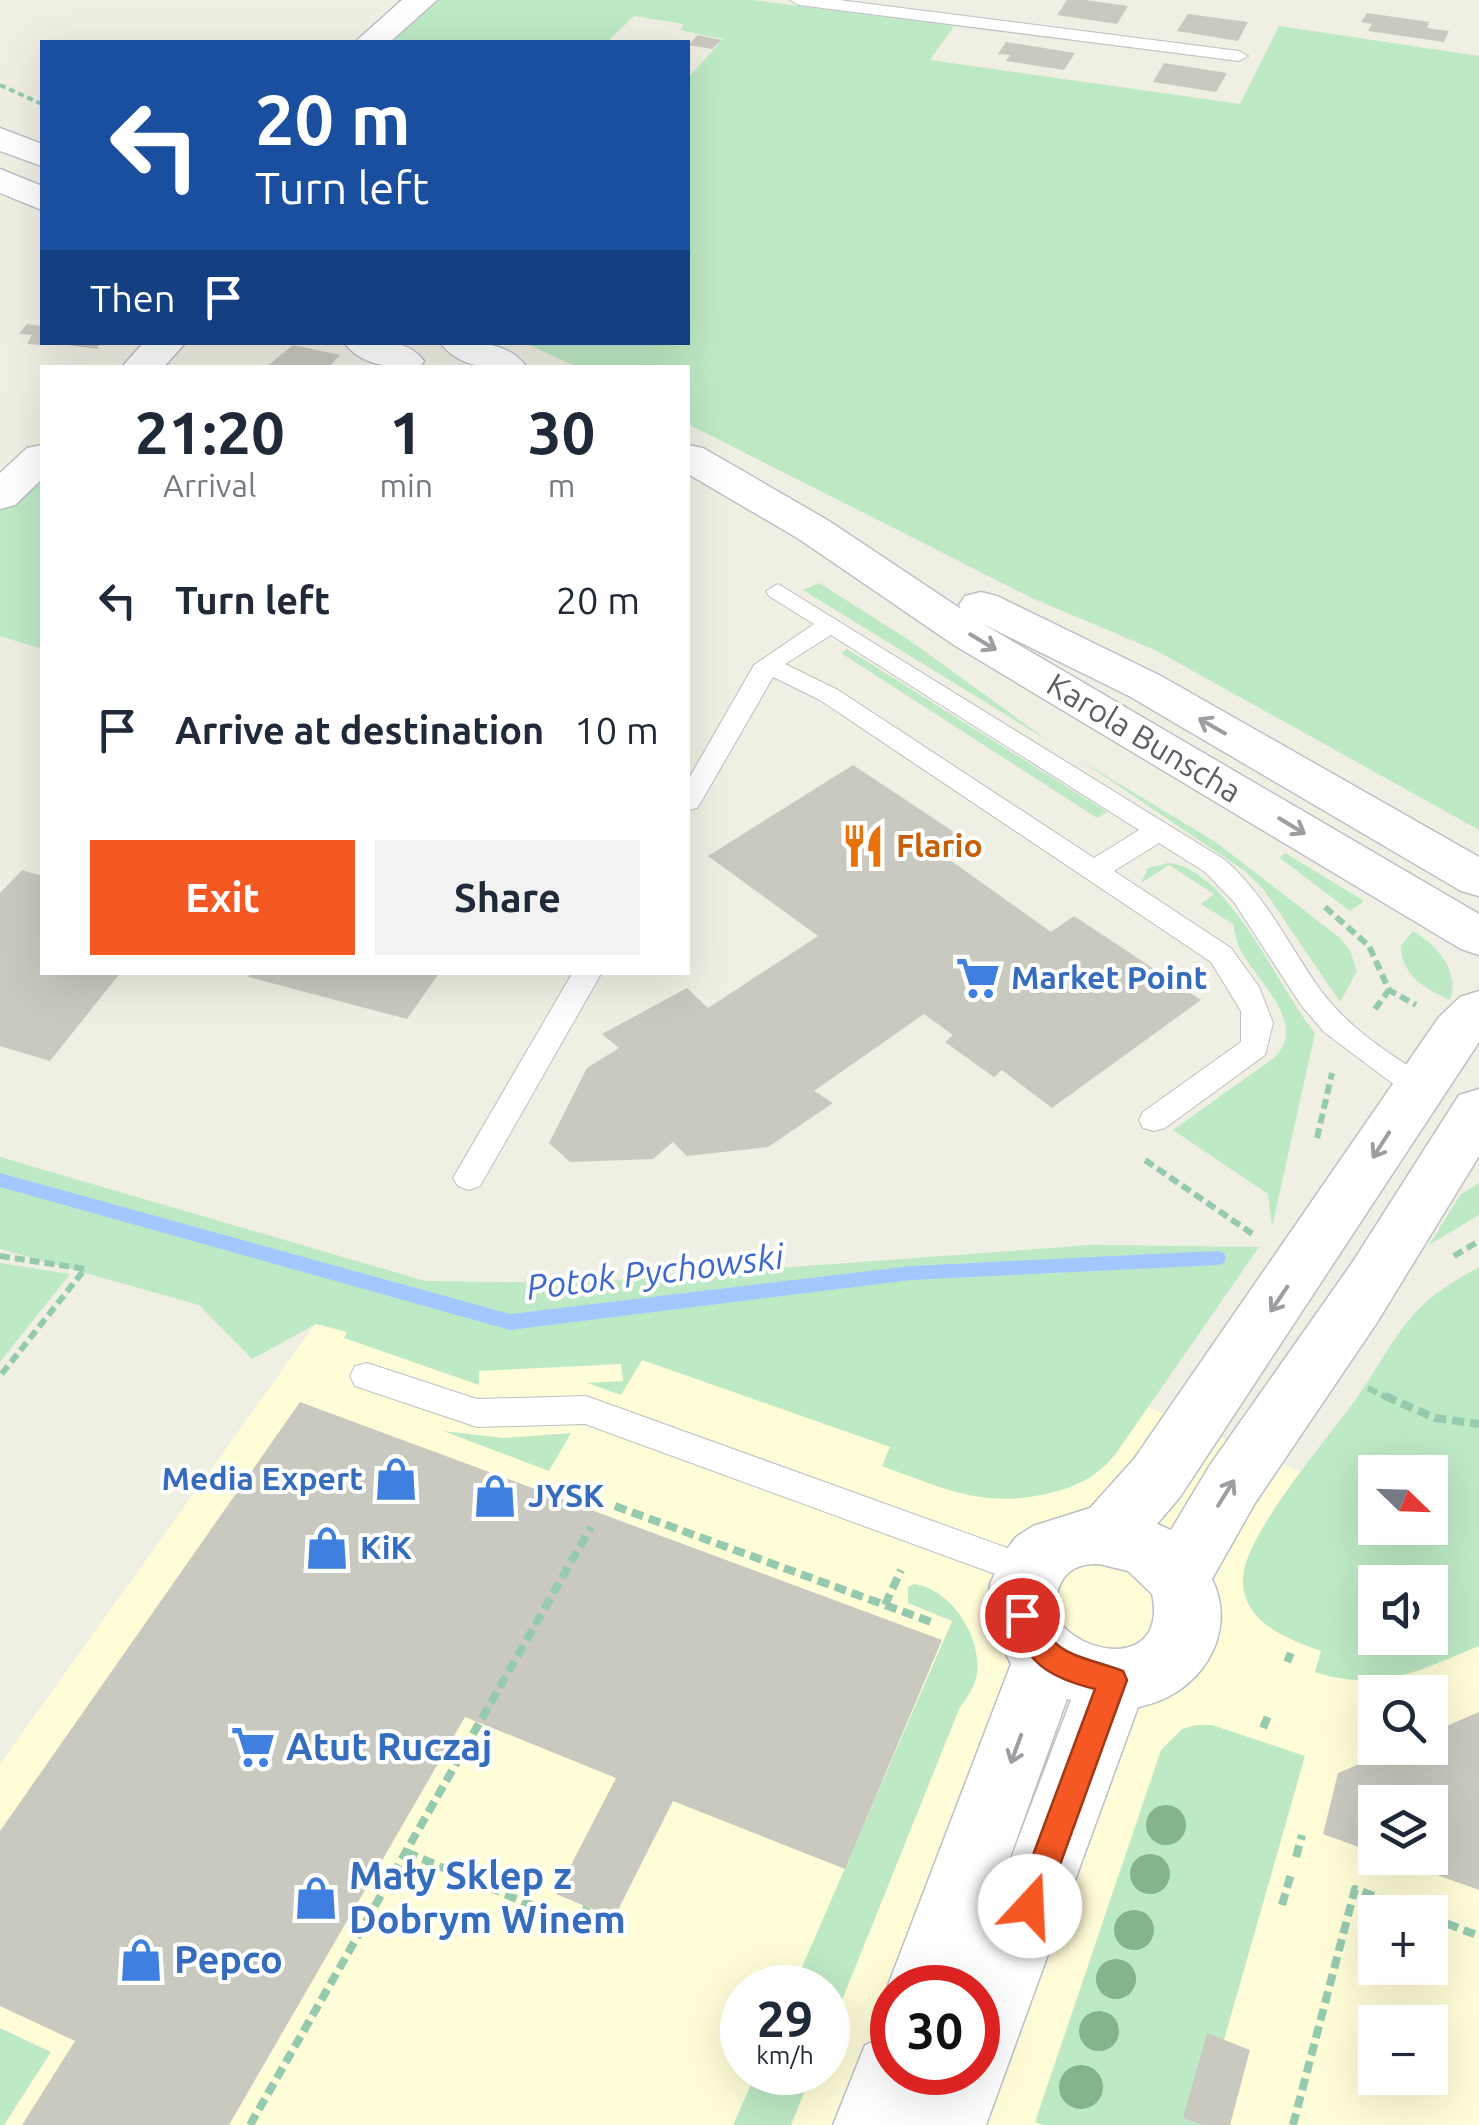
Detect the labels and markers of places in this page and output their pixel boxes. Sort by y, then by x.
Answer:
restaurant icon: Flario [839,822,887,870]
place label: Flario [896,827,983,863]
supermarket icon: Market Point [954,954,1002,1002]
place label: Market Point [1011,959,1207,995]
shop icon: Media Expert [372,1455,420,1503]
place label: Media Expert [162,1460,363,1496]
shop icon: JYSK [471,1472,519,1520]
place label: JYSK [528,1477,604,1513]
shop icon: KiK [303,1524,351,1572]
place label: KiK [360,1529,412,1565]
pin [980,1573,1065,1658]
supermarket icon: Atut Ruczaj [229,1723,277,1771]
place label: Atut Ruczaj [286,1725,492,1767]
place label: Mały Sklep z Dobrym Winem [349,1854,626,1940]
shop icon: Mały Sklep z Dobrym Winem [292,1874,340,1922]
shop icon: Pepco [117,1936,165,1984]
place label: Pepco [174,1938,283,1980]

